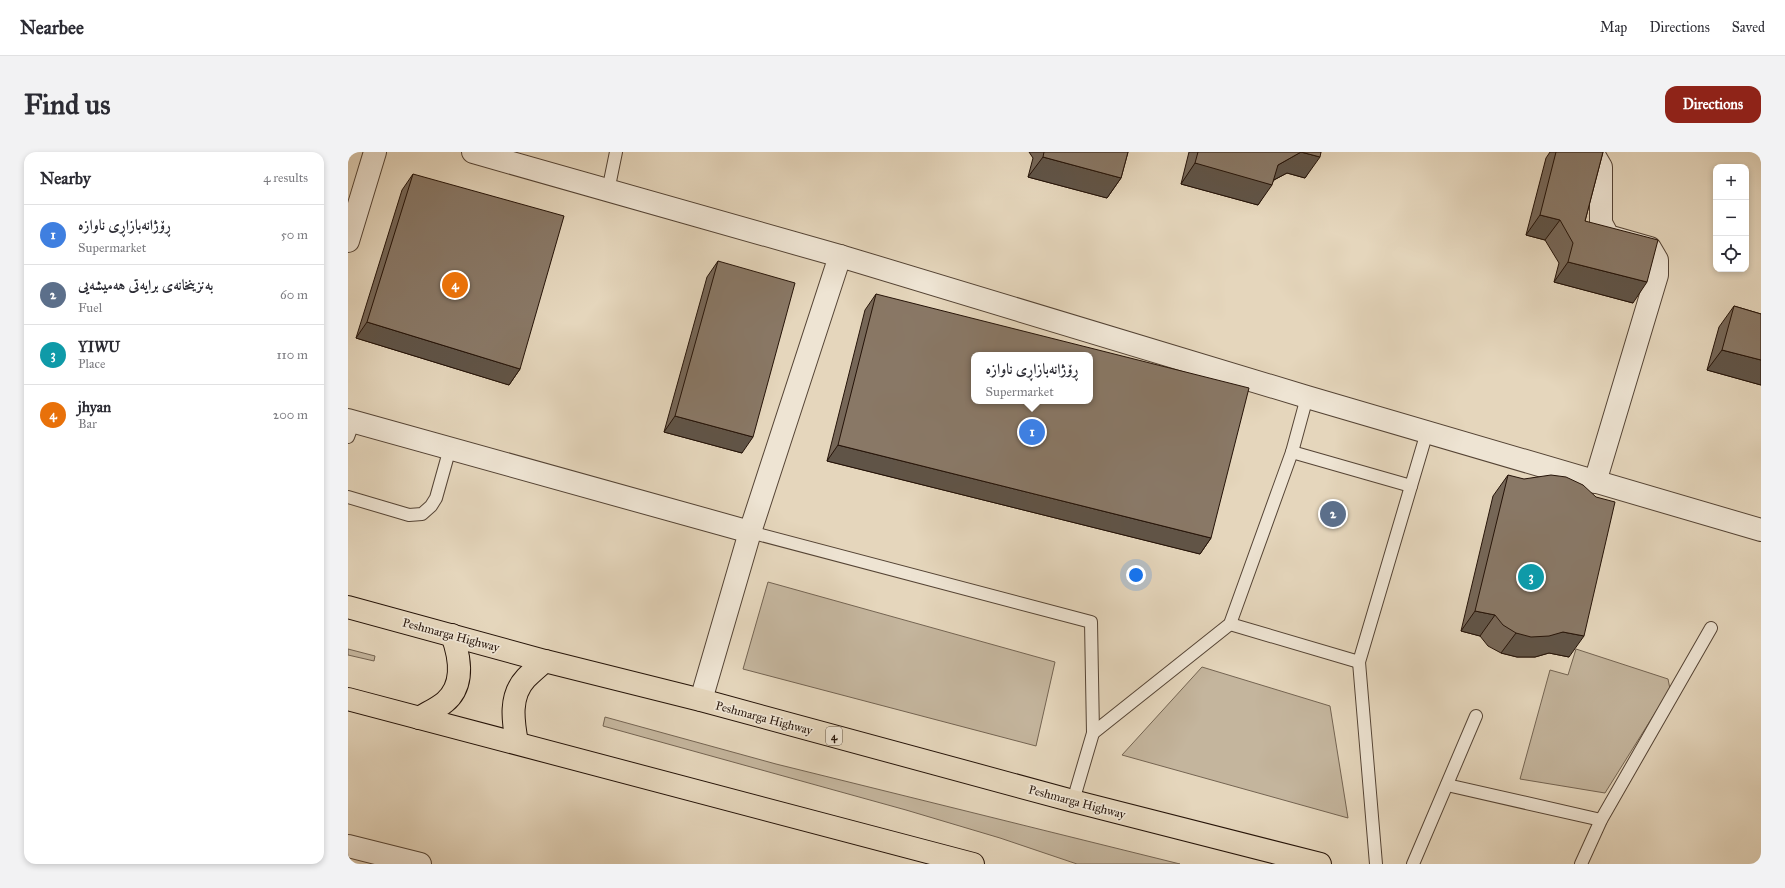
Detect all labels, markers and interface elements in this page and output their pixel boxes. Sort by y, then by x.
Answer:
text: Nearbee [20,16,84,39]
text: Map [1600,19,1627,36]
text: Directions [1649,19,1710,36]
text: Saved [1732,19,1765,36]
button: Directions [1665,86,1761,123]
text: Find us [24,87,110,122]
map controls [1713,164,1749,272]
button: + [1713,164,1749,200]
text: Nearby [40,168,91,189]
text: 4 results [263,170,308,186]
button: − [1713,200,1749,236]
text: ڕۆژانەبازاڕی ناوازە [78,216,171,234]
text: 1 [50,227,56,243]
text: 50 m [281,227,308,243]
button: locate [1713,236,1749,272]
text: Supermarket [78,240,146,256]
pin: 4 [442,270,468,300]
text: بەنزینخانەی برایەتی هەمیشەیی [78,276,213,294]
text: 2 [50,287,56,303]
text: 60 m [280,287,308,303]
text: Fuel [78,300,102,316]
text: YIWU [78,338,120,356]
text: 3 [50,347,56,363]
text: 110 m [276,347,308,363]
popup [971,352,1093,404]
text: Place [78,356,105,372]
text: ڕۆژانەبازاڕی ناوازە [985,360,1079,378]
text: Supermarket [985,384,1054,400]
text: jhyan [78,398,111,416]
text: 4 [49,407,57,423]
text: 200 m [273,407,308,423]
text: Bar [78,416,97,432]
pin: 1 [1019,417,1045,447]
pin: 2 [1320,499,1346,529]
pin: 3 [1518,562,1544,592]
your location [1126,565,1146,585]
street label: Peshmarga Highway [401,615,501,656]
street label: Peshmarga Highway [714,698,814,739]
road number: 4 [826,727,842,745]
street label: Peshmarga Highway [1027,782,1127,823]

